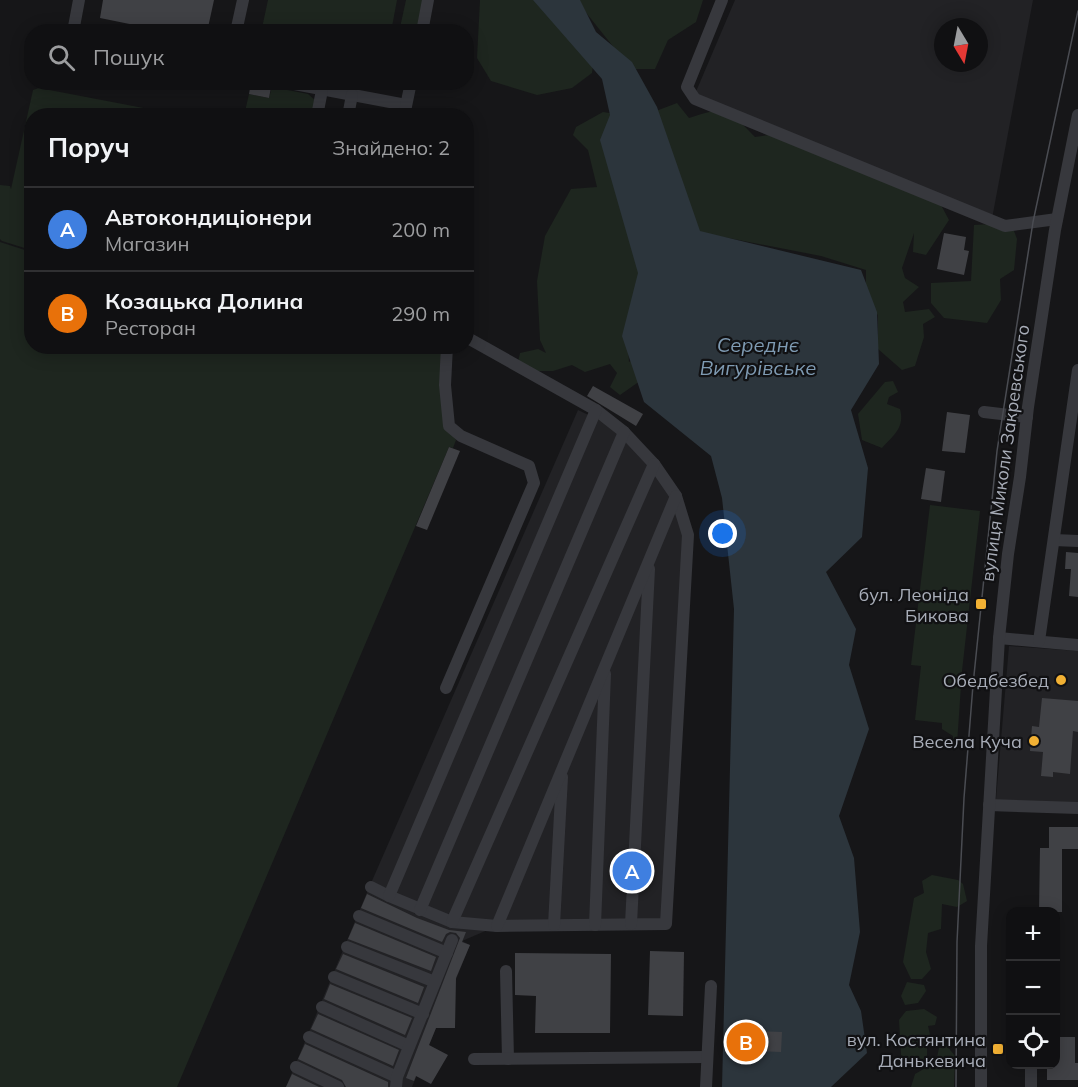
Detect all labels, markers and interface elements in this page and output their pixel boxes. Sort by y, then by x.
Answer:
north arrow [934,18,988,72]
search box [24,24,474,90]
icon: search [45,41,78,74]
text: Пошук [93,43,164,71]
text: Поруч [48,131,130,164]
text: Знайдено: 2 [332,135,450,160]
text: Автокондиціонери [105,203,312,231]
text: A [60,217,75,242]
text: 200 m [391,217,450,242]
text: Магазин [105,231,189,256]
text: Козацька Долина [105,287,304,315]
text: B [61,301,74,326]
text: 290 m [391,301,450,326]
text: Ресторан [105,315,196,340]
street label: вулиця Миколи Закревського [976,323,1034,583]
water label: Середнє Вигурівське [700,332,816,380]
your location [708,519,737,548]
place label: бул. Леоніда Бикова [859,583,969,627]
marker: бул. Леоніда Бикова [974,597,988,611]
place label: Обедбезбед [943,669,1049,692]
marker: Обедбезбед [1054,673,1068,687]
place label: Весела Куча [912,730,1022,753]
marker: Весела Куча [1027,734,1041,748]
pin: A [612,848,652,894]
map controls [1006,907,1060,1069]
button: + [1006,907,1060,961]
button: − [1006,961,1060,1015]
button: locate [1006,1015,1060,1069]
pin: B [726,1020,766,1064]
place label: вул. Костянтина Данькевича [847,1028,986,1072]
marker: вул. Костянтина Данькевича [991,1042,1005,1056]

